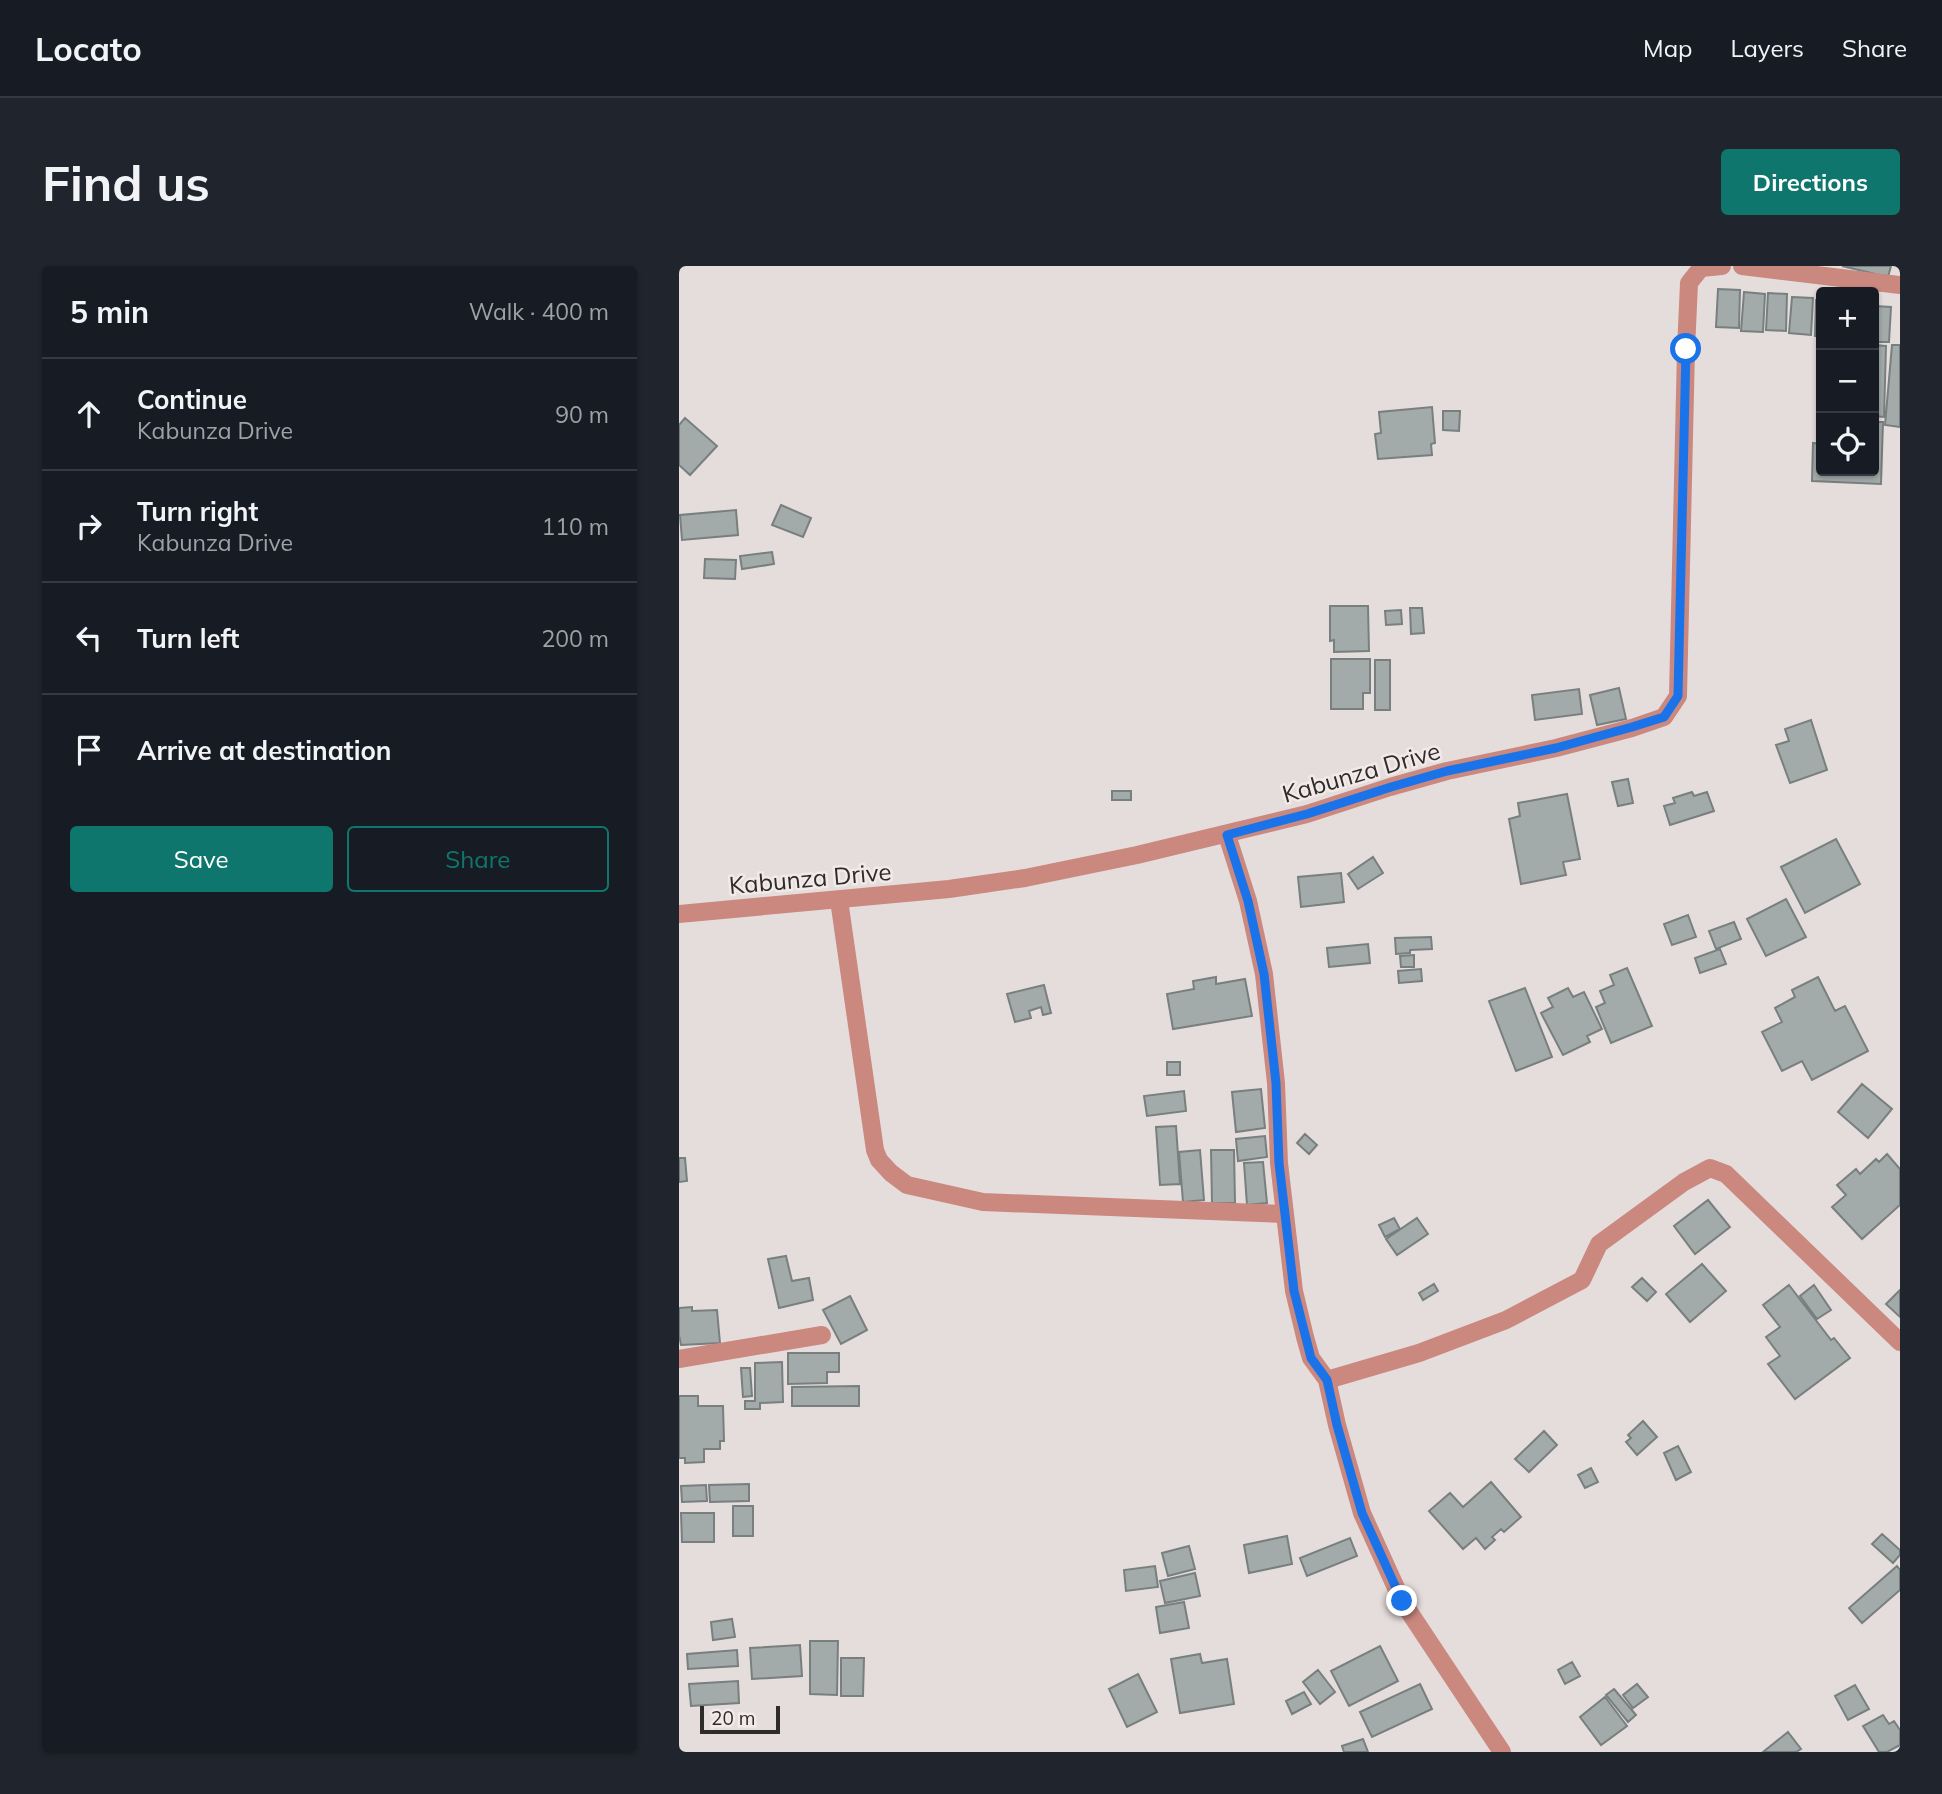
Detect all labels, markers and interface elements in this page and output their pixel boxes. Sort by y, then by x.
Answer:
text: Locato [35,28,142,69]
text: Map [1643,33,1692,63]
text: Layers [1730,33,1804,63]
text: Share [1842,33,1907,63]
button: Directions [1721,149,1900,215]
text: Find us [42,152,210,213]
map controls [1816,287,1879,476]
button: + [1816,287,1879,350]
text: 5 min [70,293,149,331]
text: Walk · 400 m [469,297,609,326]
route start [1670,333,1701,364]
button: − [1816,350,1879,413]
text: Continue [137,383,247,416]
icon: ahead [70,395,108,433]
text: 90 m [555,400,609,429]
button: locate [1816,413,1879,476]
text: Kabunza Drive [137,416,293,445]
text: Turn right [137,495,258,528]
icon: right [70,507,108,545]
text: 110 m [541,512,609,541]
text: Kabunza Drive [137,528,293,557]
icon: left [70,619,108,657]
text: Turn left [137,622,239,655]
text: 200 m [541,624,609,653]
icon: arrive [70,731,108,769]
text: Arrive at destination [137,734,392,767]
street label: Kabunza Drive [1279,735,1443,809]
button: Save [70,826,333,892]
button: Share [347,826,609,892]
street label: Kabunza Drive [728,856,892,900]
route end [1386,1585,1417,1616]
scale bar [700,1703,781,1735]
text: 20 m [711,1706,755,1730]

